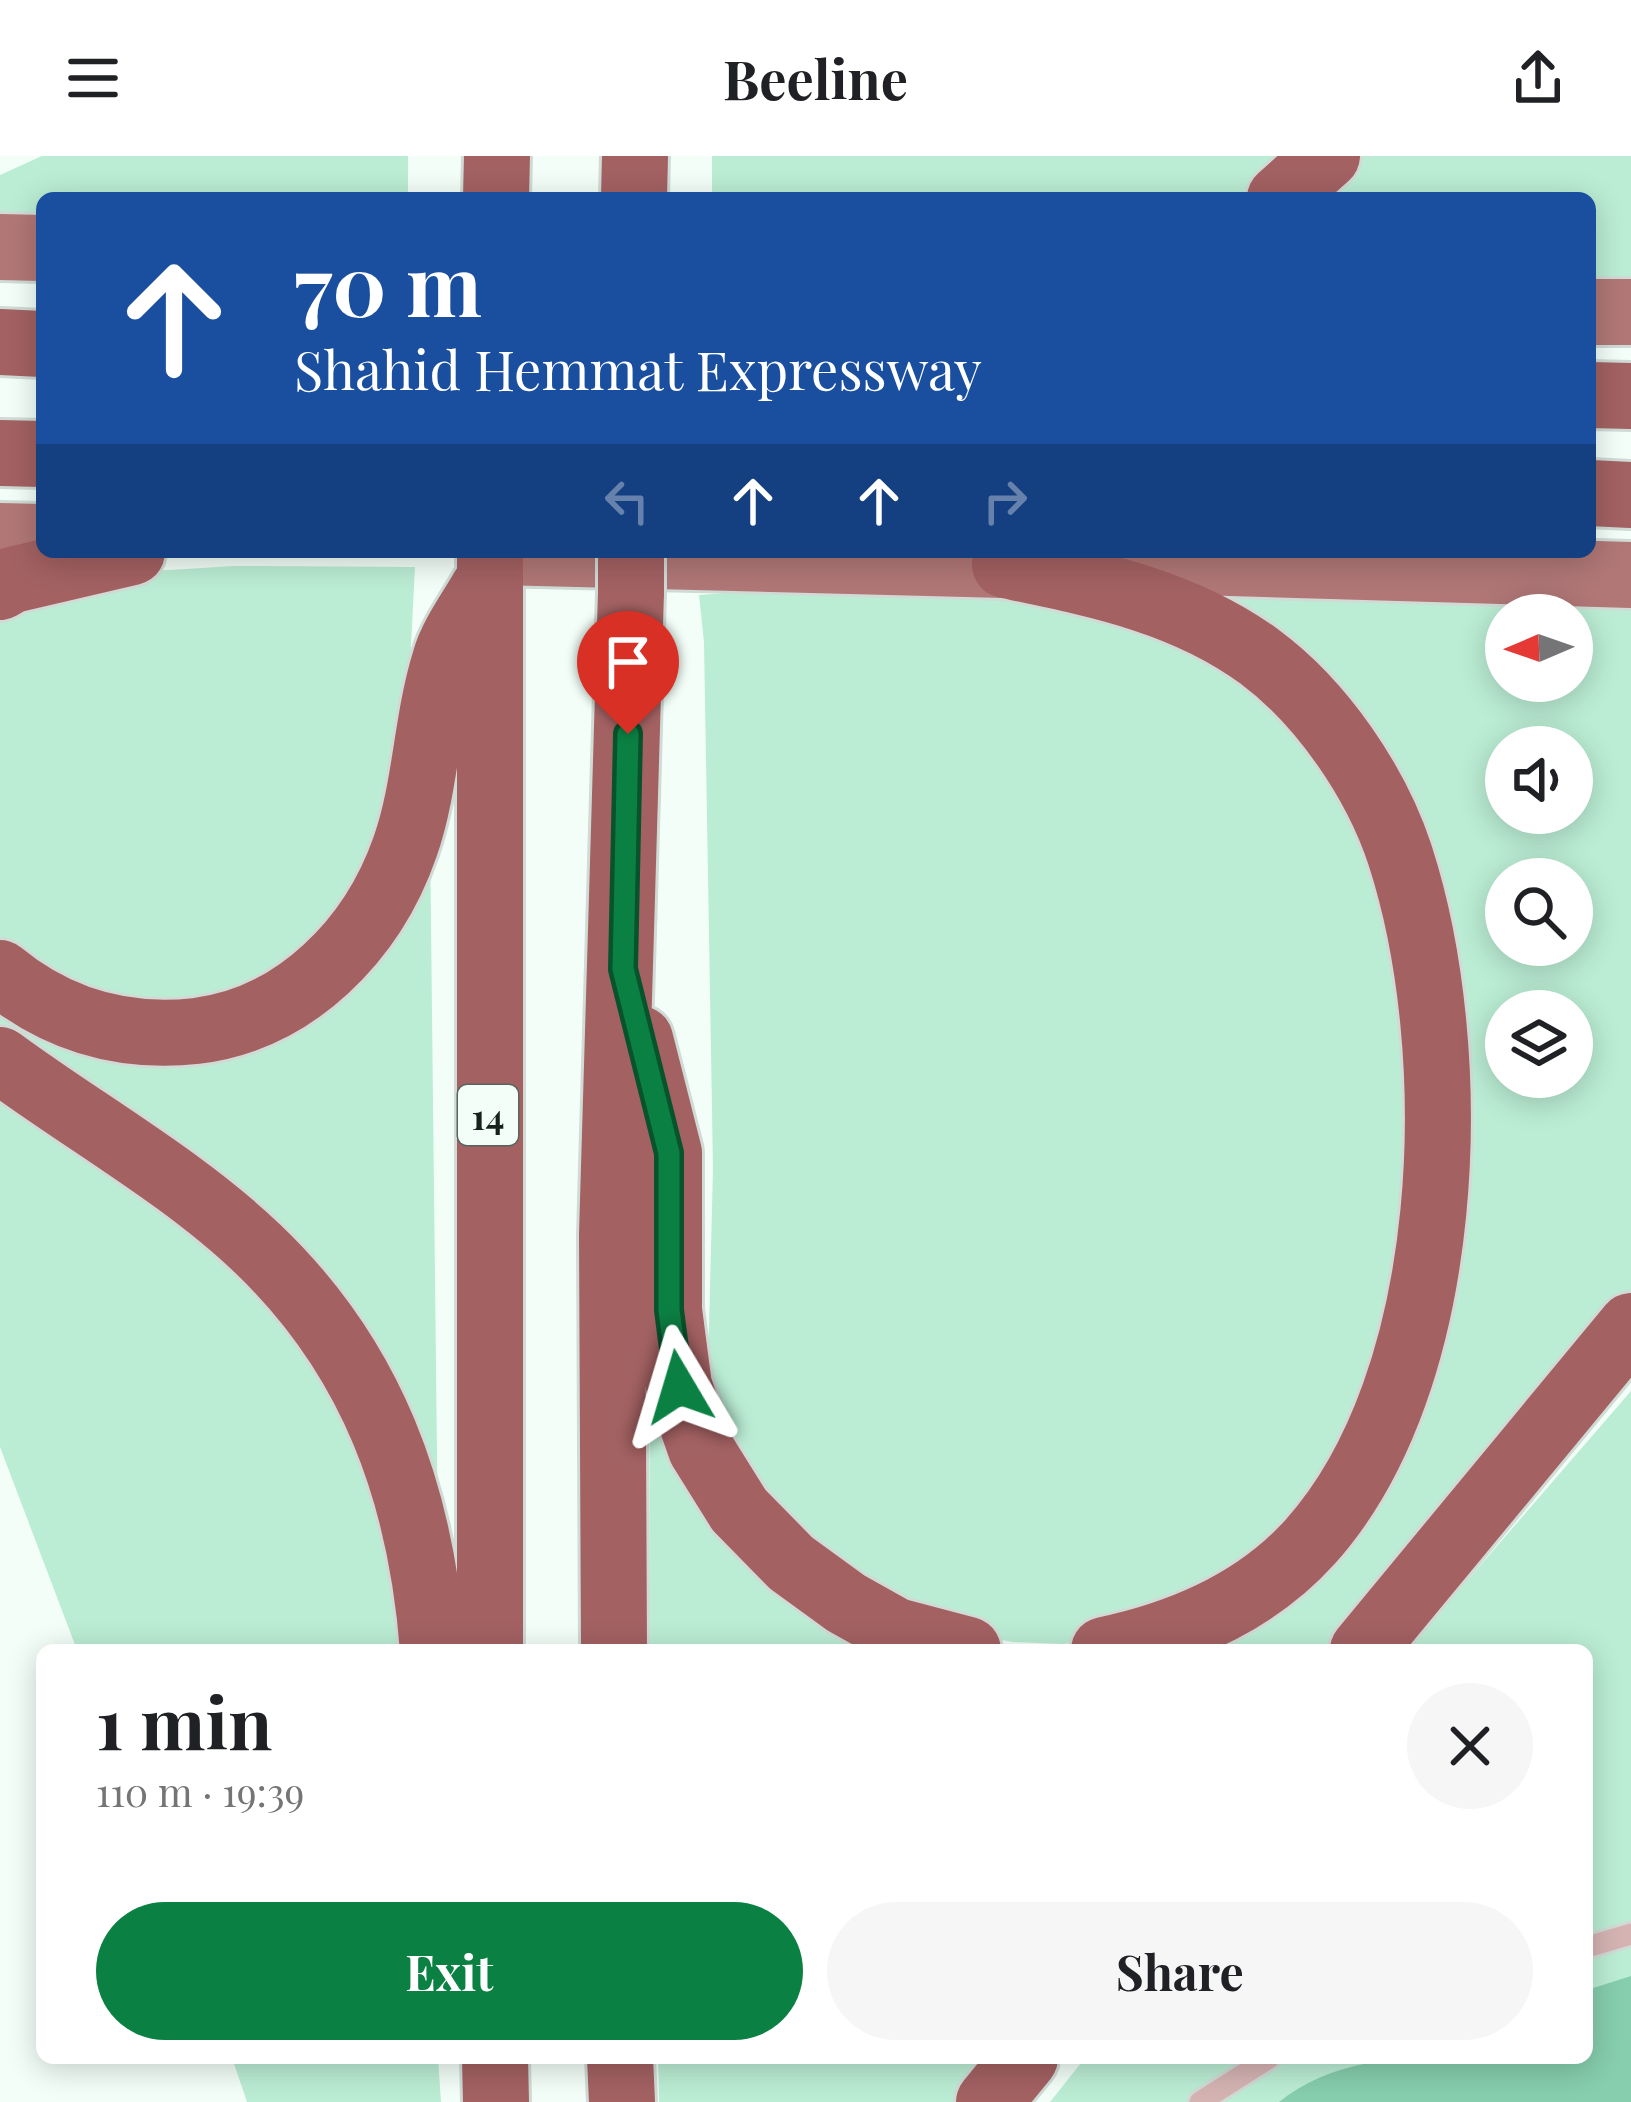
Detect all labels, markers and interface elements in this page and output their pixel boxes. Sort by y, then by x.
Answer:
text: Beeline [723,42,908,114]
icon: menu [60,45,126,111]
icon: share [1505,45,1571,111]
text: 70 m [294,226,482,338]
icon: ahead [96,240,252,396]
text: Shahid Hemmat Expressway [294,333,982,405]
icon: left [594,468,660,534]
icon: ahead [720,468,786,534]
icon: ahead [846,468,912,534]
icon: right [972,468,1038,534]
north arrow [1485,594,1593,702]
map controls [1485,594,1593,1098]
pin [577,611,679,734]
icon: arrive [595,629,661,695]
button: sound [1485,726,1593,834]
button: search [1485,858,1593,966]
button: layers [1485,990,1593,1098]
road number: 14 [458,1085,518,1145]
position arrow [616,1324,742,1450]
text: 1 min [96,1672,272,1768]
button: close [1407,1683,1533,1809]
text: 110 m · 19:39 [96,1765,304,1817]
button: Exit [96,1902,803,2040]
button: Share [827,1902,1533,2040]

